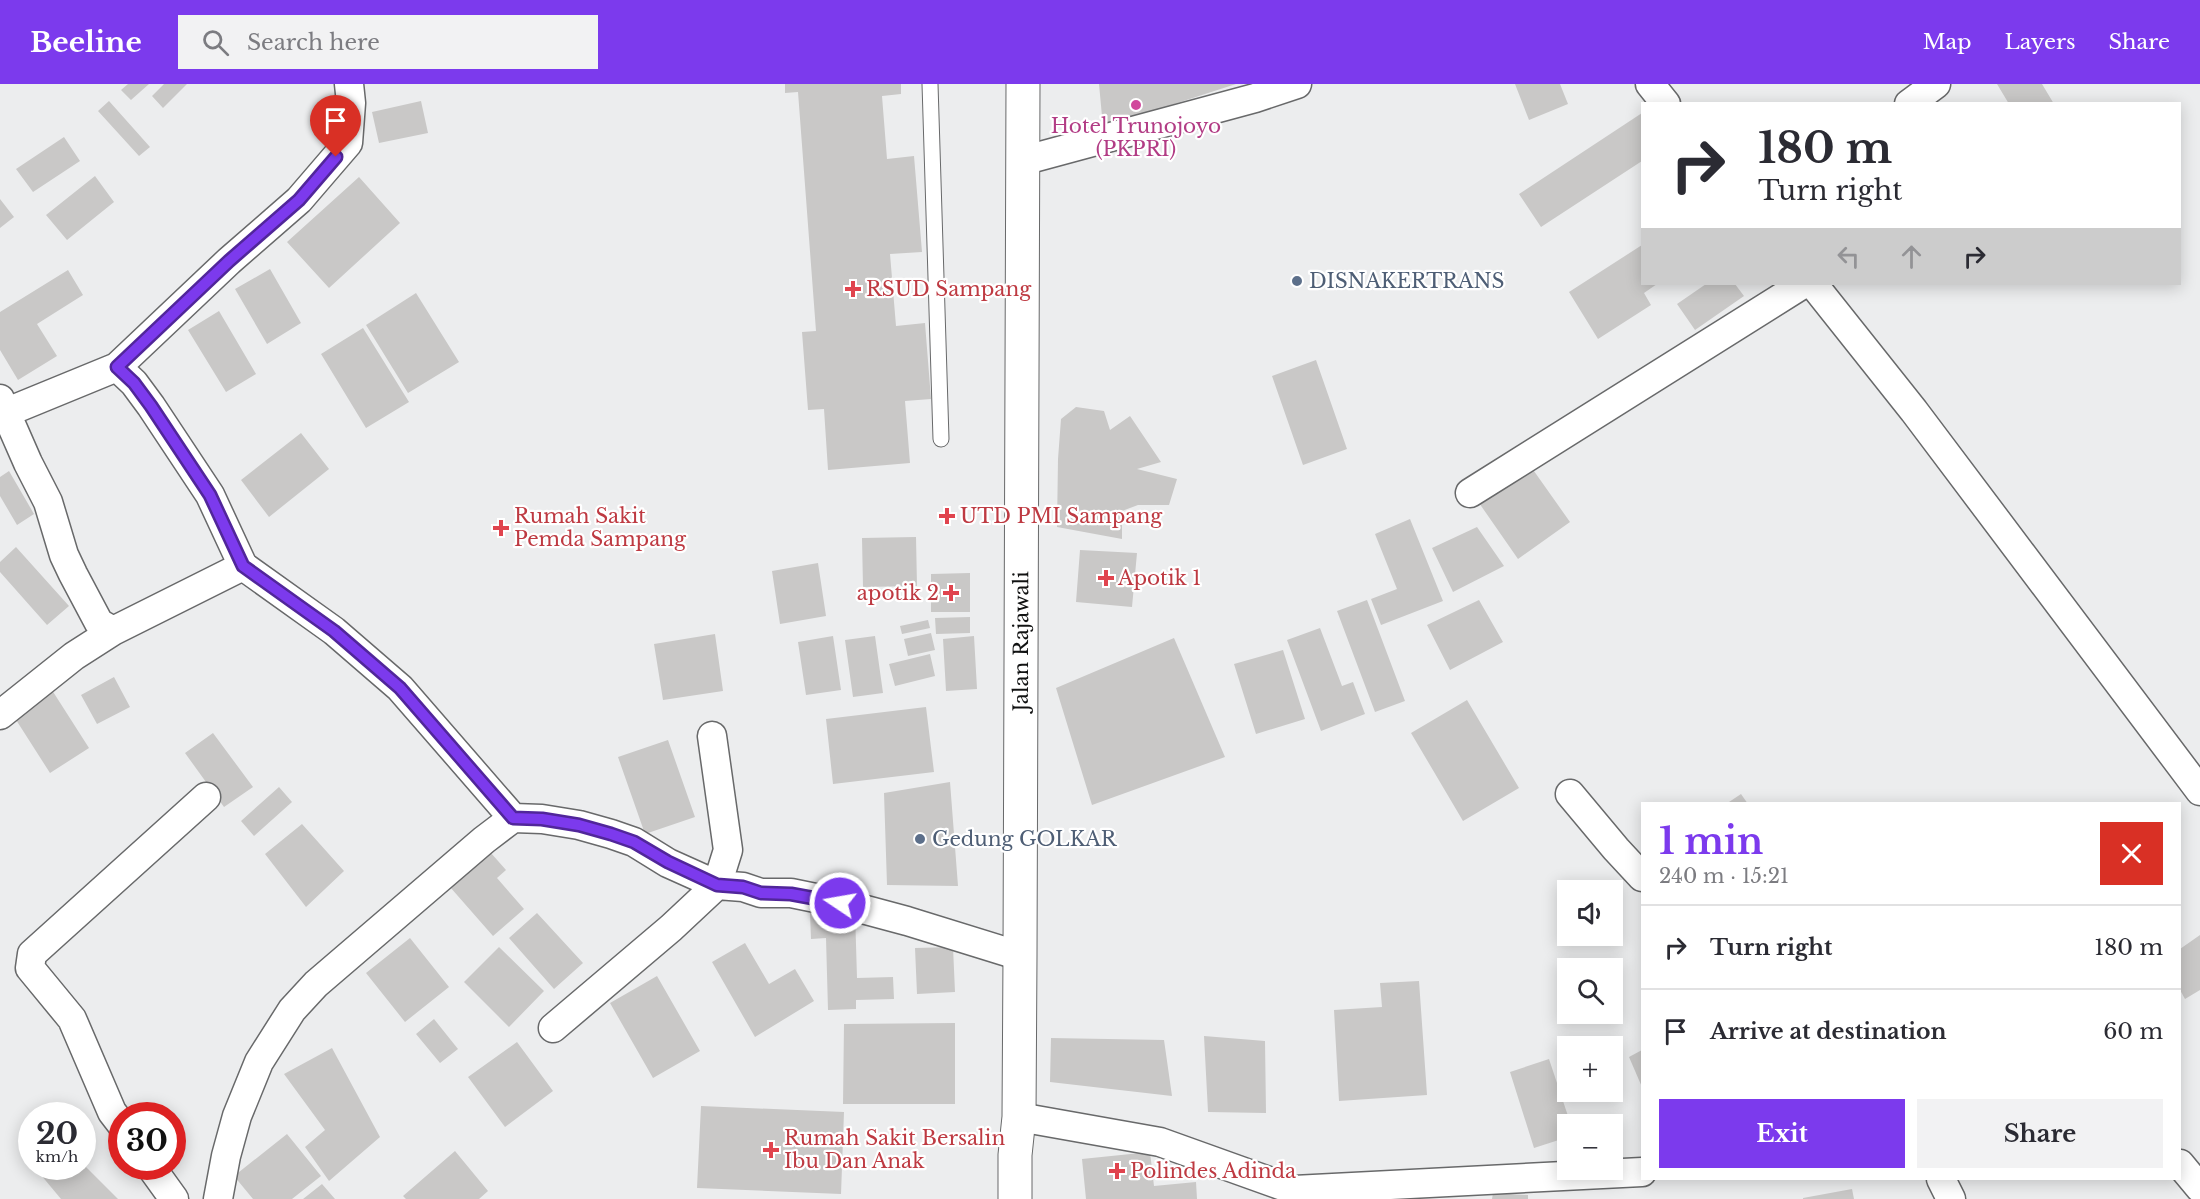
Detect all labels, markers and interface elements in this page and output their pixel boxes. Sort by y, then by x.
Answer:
search box [178,15,598,69]
text: Beeline [30,25,142,60]
icon: search [199,26,232,59]
text: Search here [247,29,380,56]
text: Map [1923,29,1972,55]
text: Layers [2005,29,2076,55]
text: Share [2109,29,2170,55]
pin [310,95,361,157]
marker: Hotel Trunojoyo (PKPRI) [1129,98,1143,112]
icon: arrive [319,104,352,137]
place label: Hotel Trunojoyo (PKPRI) [1051,114,1221,161]
text: 180 m [1758,122,1892,174]
icon: right [1659,126,1737,204]
text: Turn right [1758,174,1902,207]
icon: left [1832,240,1865,273]
icon: ahead [1895,240,1928,273]
icon: right [1958,240,1991,273]
place label: DISNAKERTRANS [1309,269,1504,293]
marker: DISNAKERTRANS [1290,274,1304,288]
place label: RSUD Sampang [866,277,1032,301]
marker: RSUD Sampang [844,280,862,298]
place label: Rumah Sakit Pemda Sampang [514,504,687,551]
place label: UTD PMI Sampang [960,504,1163,528]
marker: UTD PMI Sampang [938,507,956,525]
marker: Rumah Sakit Pemda Sampang [492,519,510,537]
place label: Apotik 1 [1117,566,1201,590]
street label: Jalan Rajawali [1009,571,1033,714]
marker: Apotik 1 [1099,571,1113,585]
place label: apotik 2 [857,581,939,605]
marker: apotik 2 [944,586,958,600]
text: 1 min [1659,819,1763,864]
button: close [2100,822,2163,885]
place label: Gedung GOLKAR [932,827,1118,851]
marker: Gedung GOLKAR [913,832,927,846]
text: 240 m · 15:21 [1659,864,1789,888]
position arrow [808,871,872,935]
map controls [1557,880,1623,1180]
button: sound [1557,880,1623,946]
icon: right [1659,931,1692,964]
text: Turn right [1710,934,1832,961]
text: 180 m [2094,934,2163,961]
button: search [1557,958,1623,1024]
icon: arrive [1659,1015,1692,1048]
text: Arrive at destination [1710,1018,1947,1045]
text: 60 m [2103,1018,2163,1045]
button: + [1557,1036,1623,1102]
button: Exit [1659,1099,1905,1168]
button: Share [1917,1099,2163,1168]
speed limit sign: 30 [108,1102,186,1180]
button: − [1557,1114,1623,1180]
text: 20 [36,1115,78,1152]
place label: Rumah Sakit Bersalin Ibu Dan Anak [784,1126,1005,1173]
marker: Rumah Sakit Bersalin Ibu Dan Anak [762,1141,780,1159]
text: km/h [36,1147,78,1166]
place label: Polindes Adinda [1130,1159,1297,1183]
marker: Polindes Adinda [1108,1162,1126,1180]

